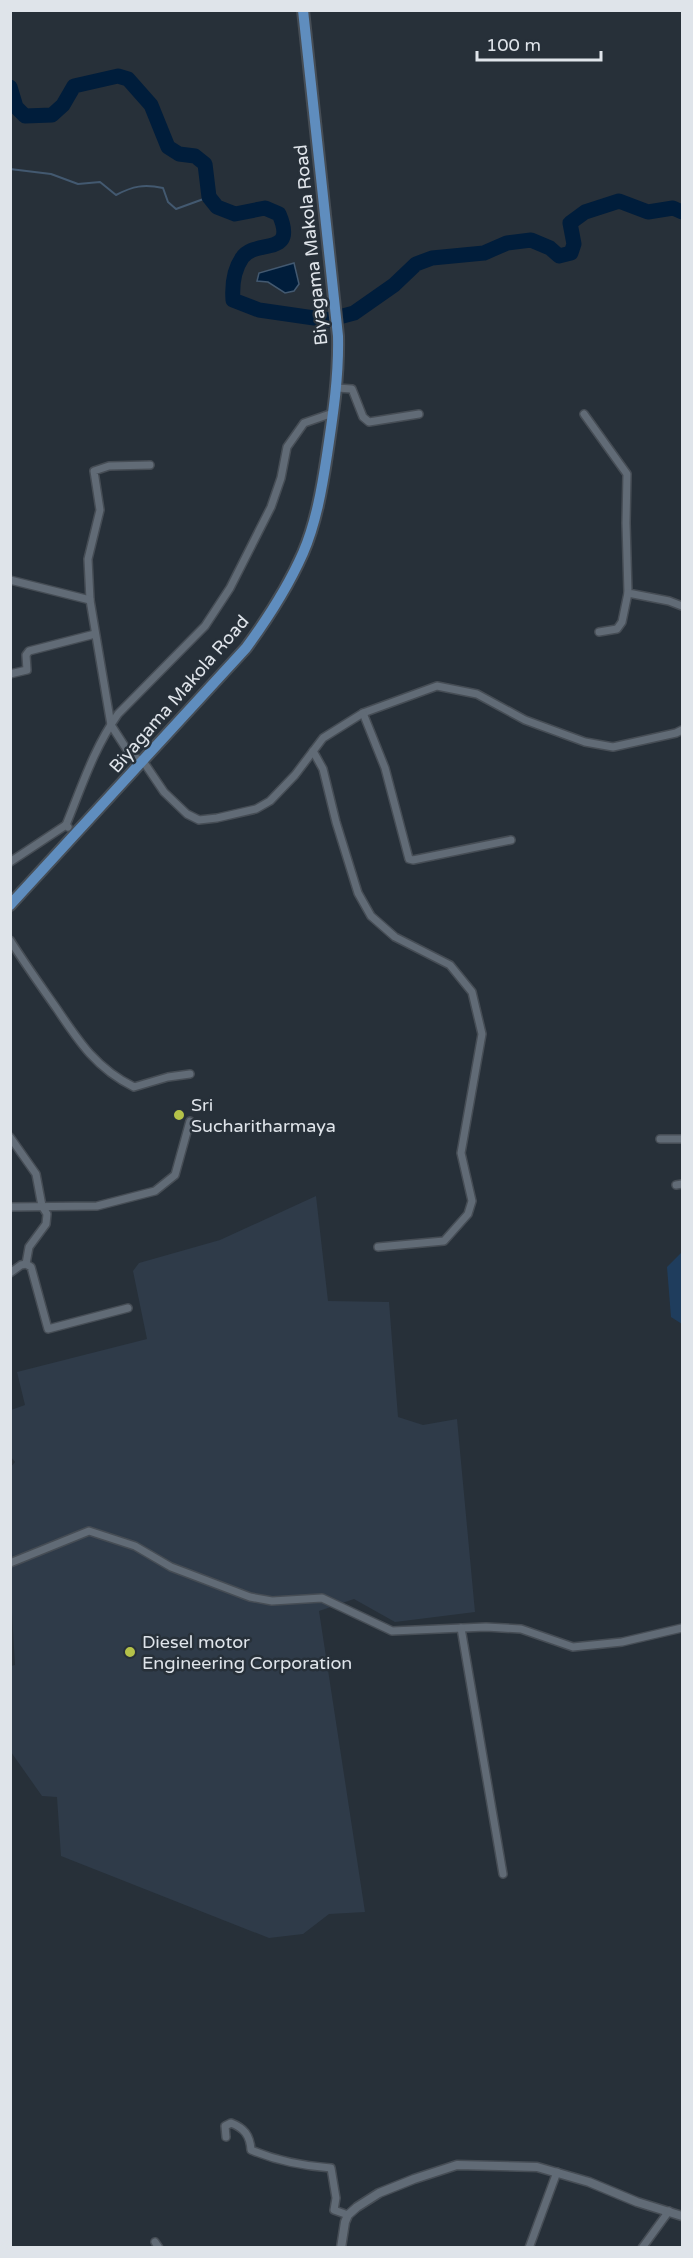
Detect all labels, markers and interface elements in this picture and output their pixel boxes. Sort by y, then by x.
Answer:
scale bar [477,24,602,62]
text: 100 m [486,34,541,56]
street label: Biyagama Makola Road [290,143,332,347]
street label: Biyagama Makola Road [104,611,254,777]
place label: Sri Sucharitharmaya [191,1094,336,1137]
marker: Sri Sucharitharmaya [172,1108,186,1122]
place label: Diesel motor Engineering Corporation [142,1631,352,1674]
marker: Diesel motor Engineering Corporation [123,1645,137,1659]

